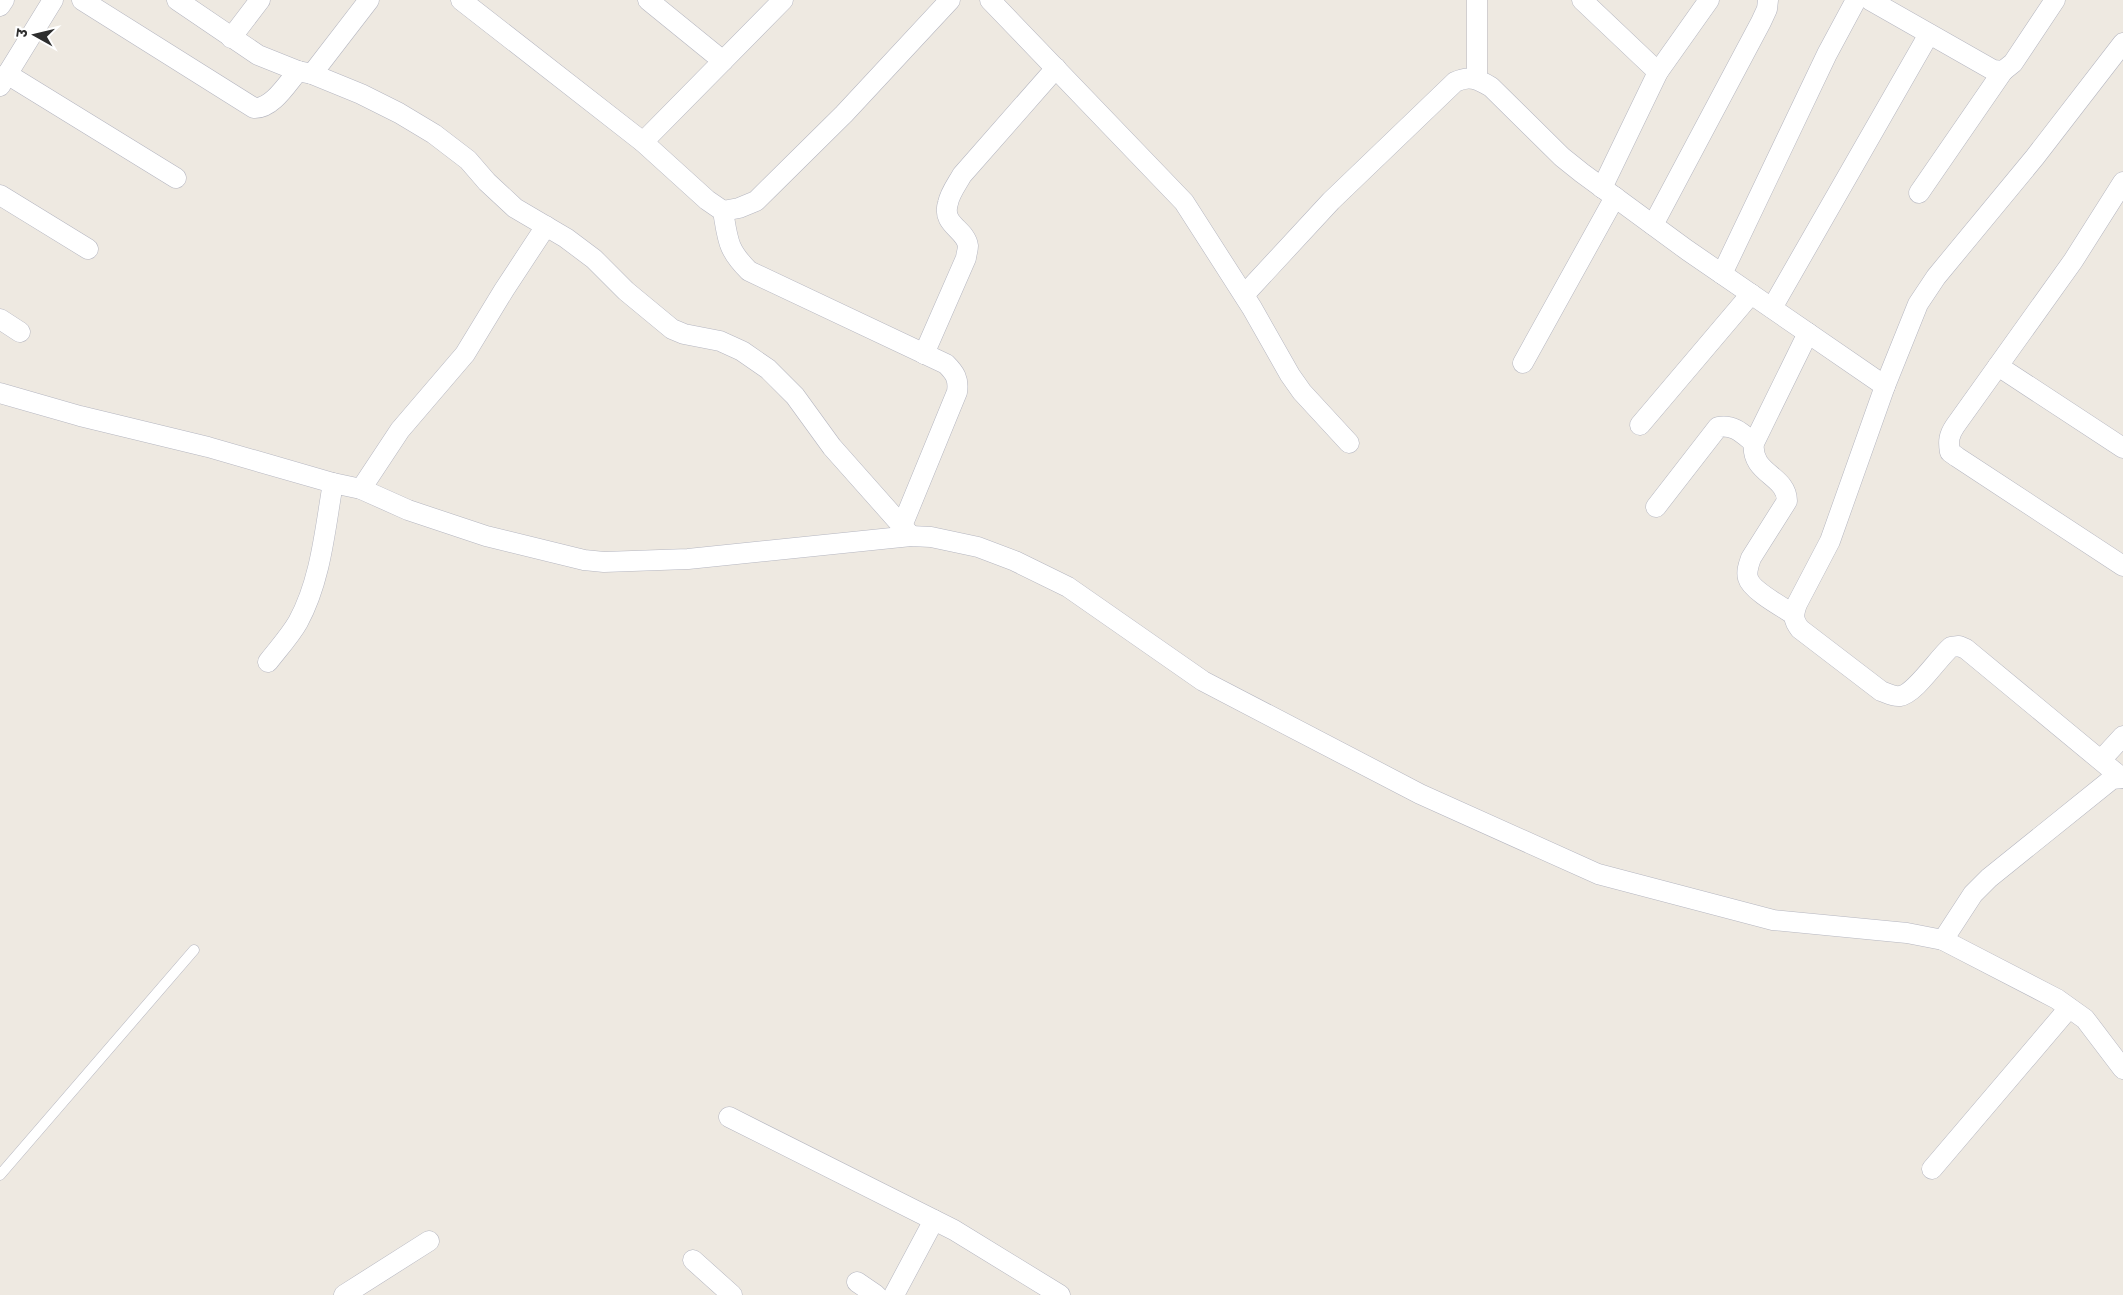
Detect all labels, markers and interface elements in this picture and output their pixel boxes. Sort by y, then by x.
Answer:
north arrow [10,10,60,60]
text: उ [12,27,33,39]

